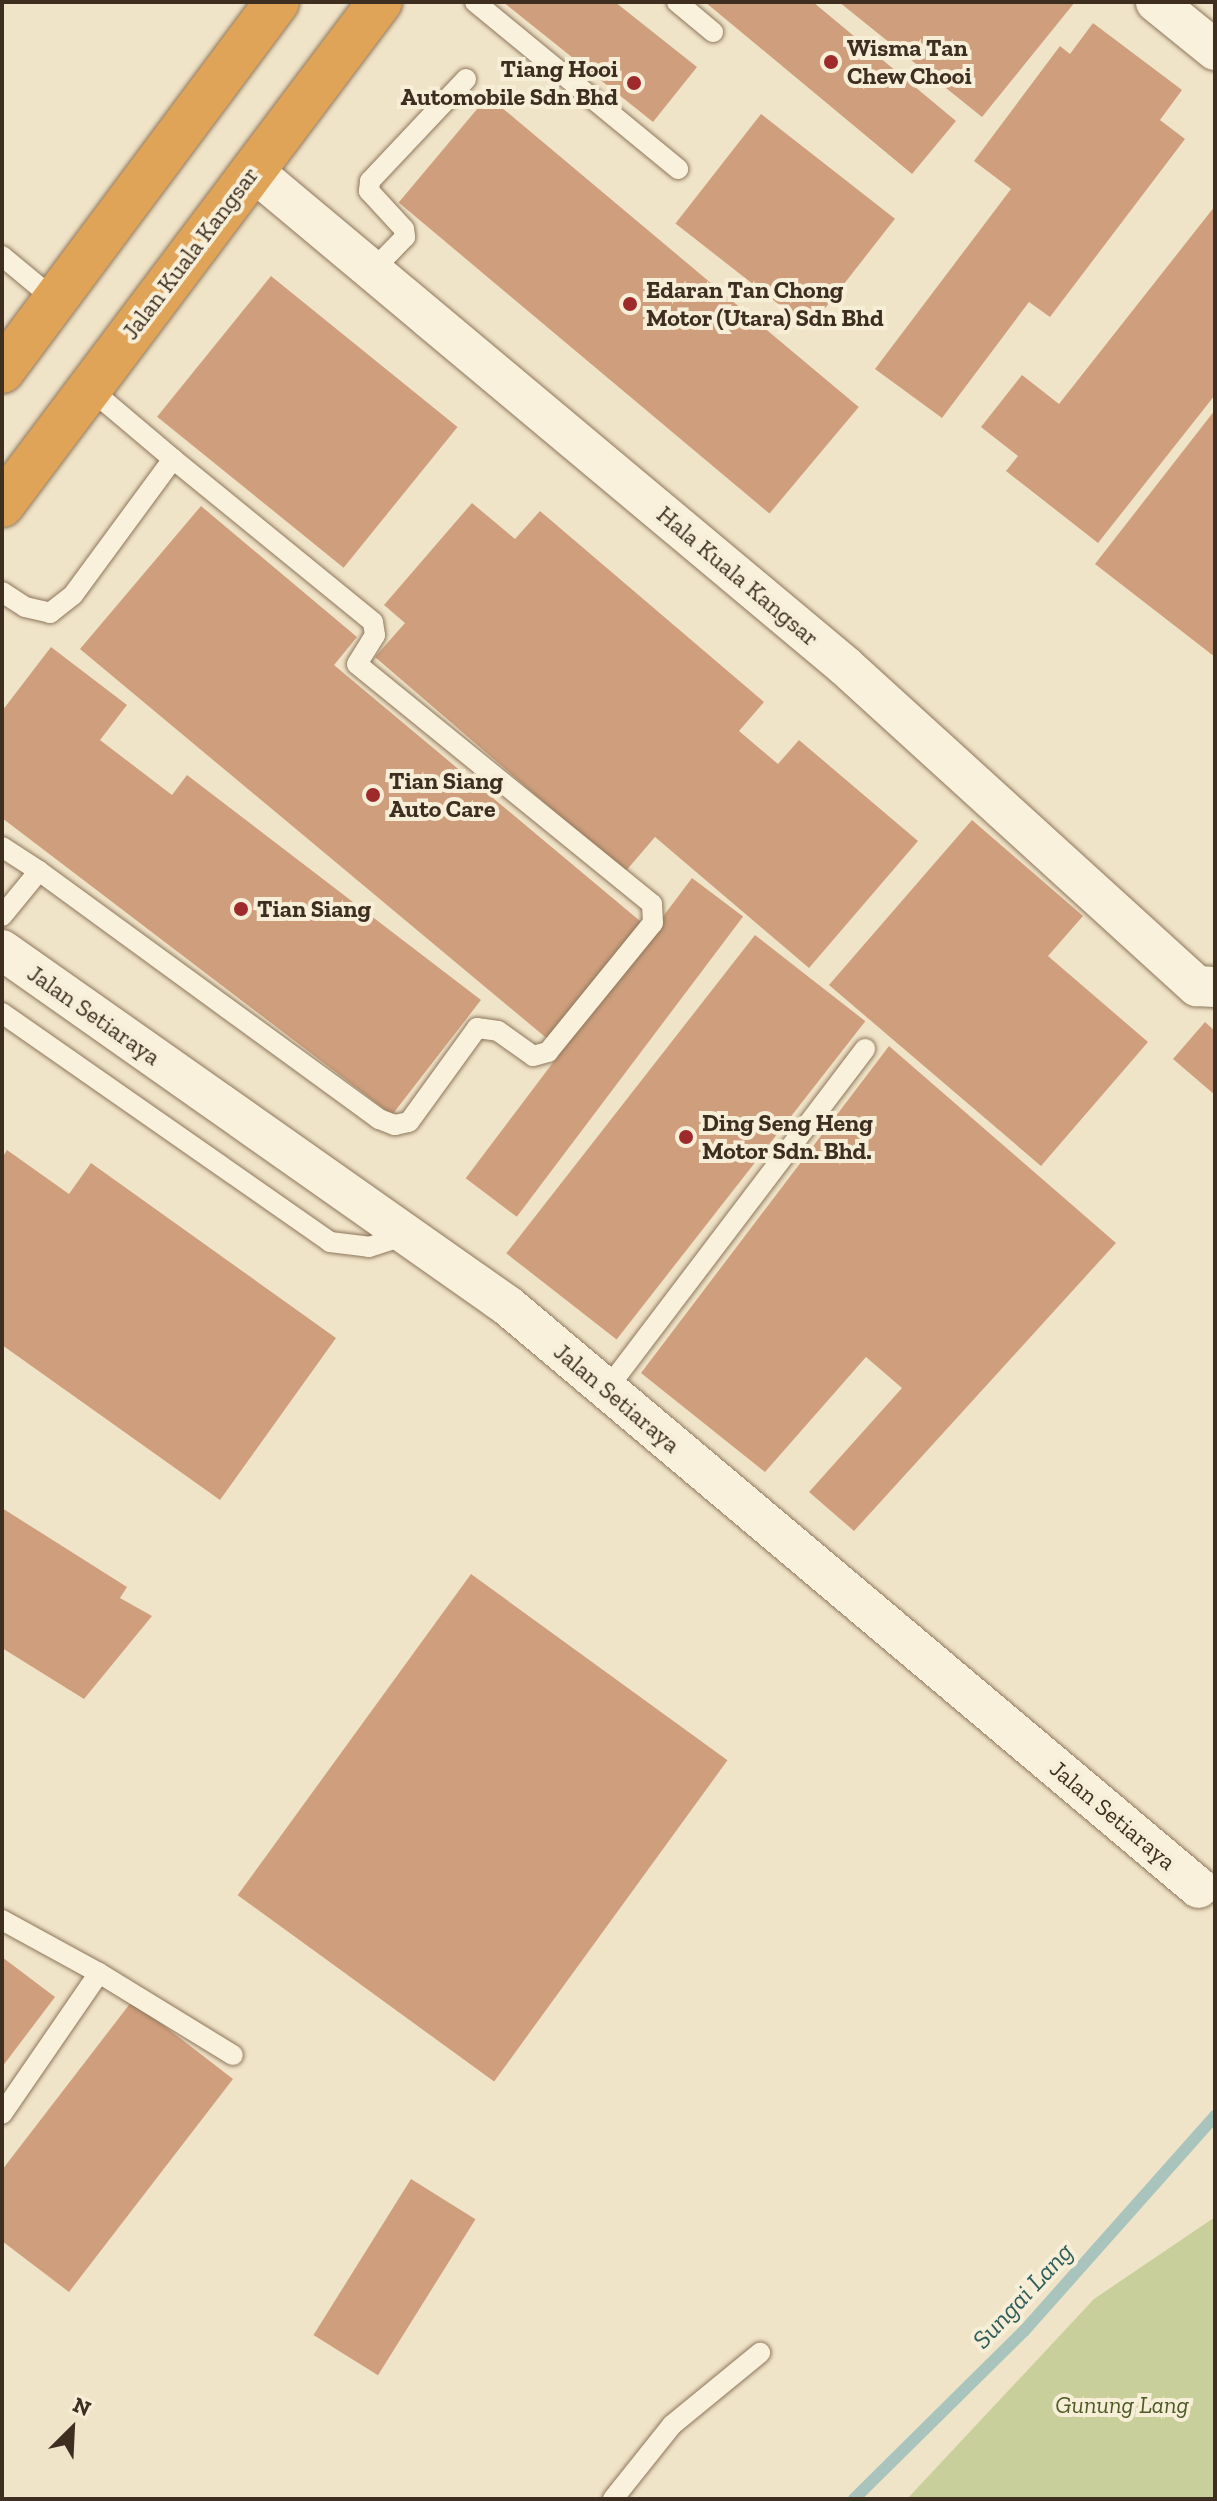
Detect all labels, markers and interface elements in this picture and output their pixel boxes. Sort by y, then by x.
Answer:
place label: Wisma Tan Chew Chooi [847,34,972,90]
marker: Wisma Tan Chew Chooi [822,53,840,71]
place label: Tiang Hooi Automobile Sdn Bhd [401,55,618,111]
marker: Tiang Hooi Automobile Sdn Bhd [625,74,643,92]
street label: Jalan Kuala Kangsar [116,161,264,345]
place label: Edaran Tan Chong Motor (Utara) Sdn Bhd [646,276,884,332]
marker: Edaran Tan Chong Motor (Utara) Sdn Bhd [621,295,639,313]
street label: Hala Kuala Kangsar [651,500,825,652]
place label: Tian Siang Auto Care [389,767,503,823]
marker: Tian Siang Auto Care [364,786,382,804]
place label: Tian Siang [257,895,371,923]
marker: Tian Siang [232,900,250,918]
street label: Jalan Setiaraya [22,959,166,1071]
place label: Ding Seng Heng Motor Sdn. Bhd. [702,1109,873,1165]
marker: Ding Seng Heng Motor Sdn. Bhd. [677,1128,695,1146]
street label: Jalan Setiaraya [548,1337,686,1459]
street label: Jalan Setiaraya [1044,1754,1182,1876]
water label: Sungai Lang [966,2237,1080,2355]
north arrow [32,2389,112,2469]
text: N [69,2391,95,2422]
park label: Gunung Lang [1055,2391,1189,2419]

